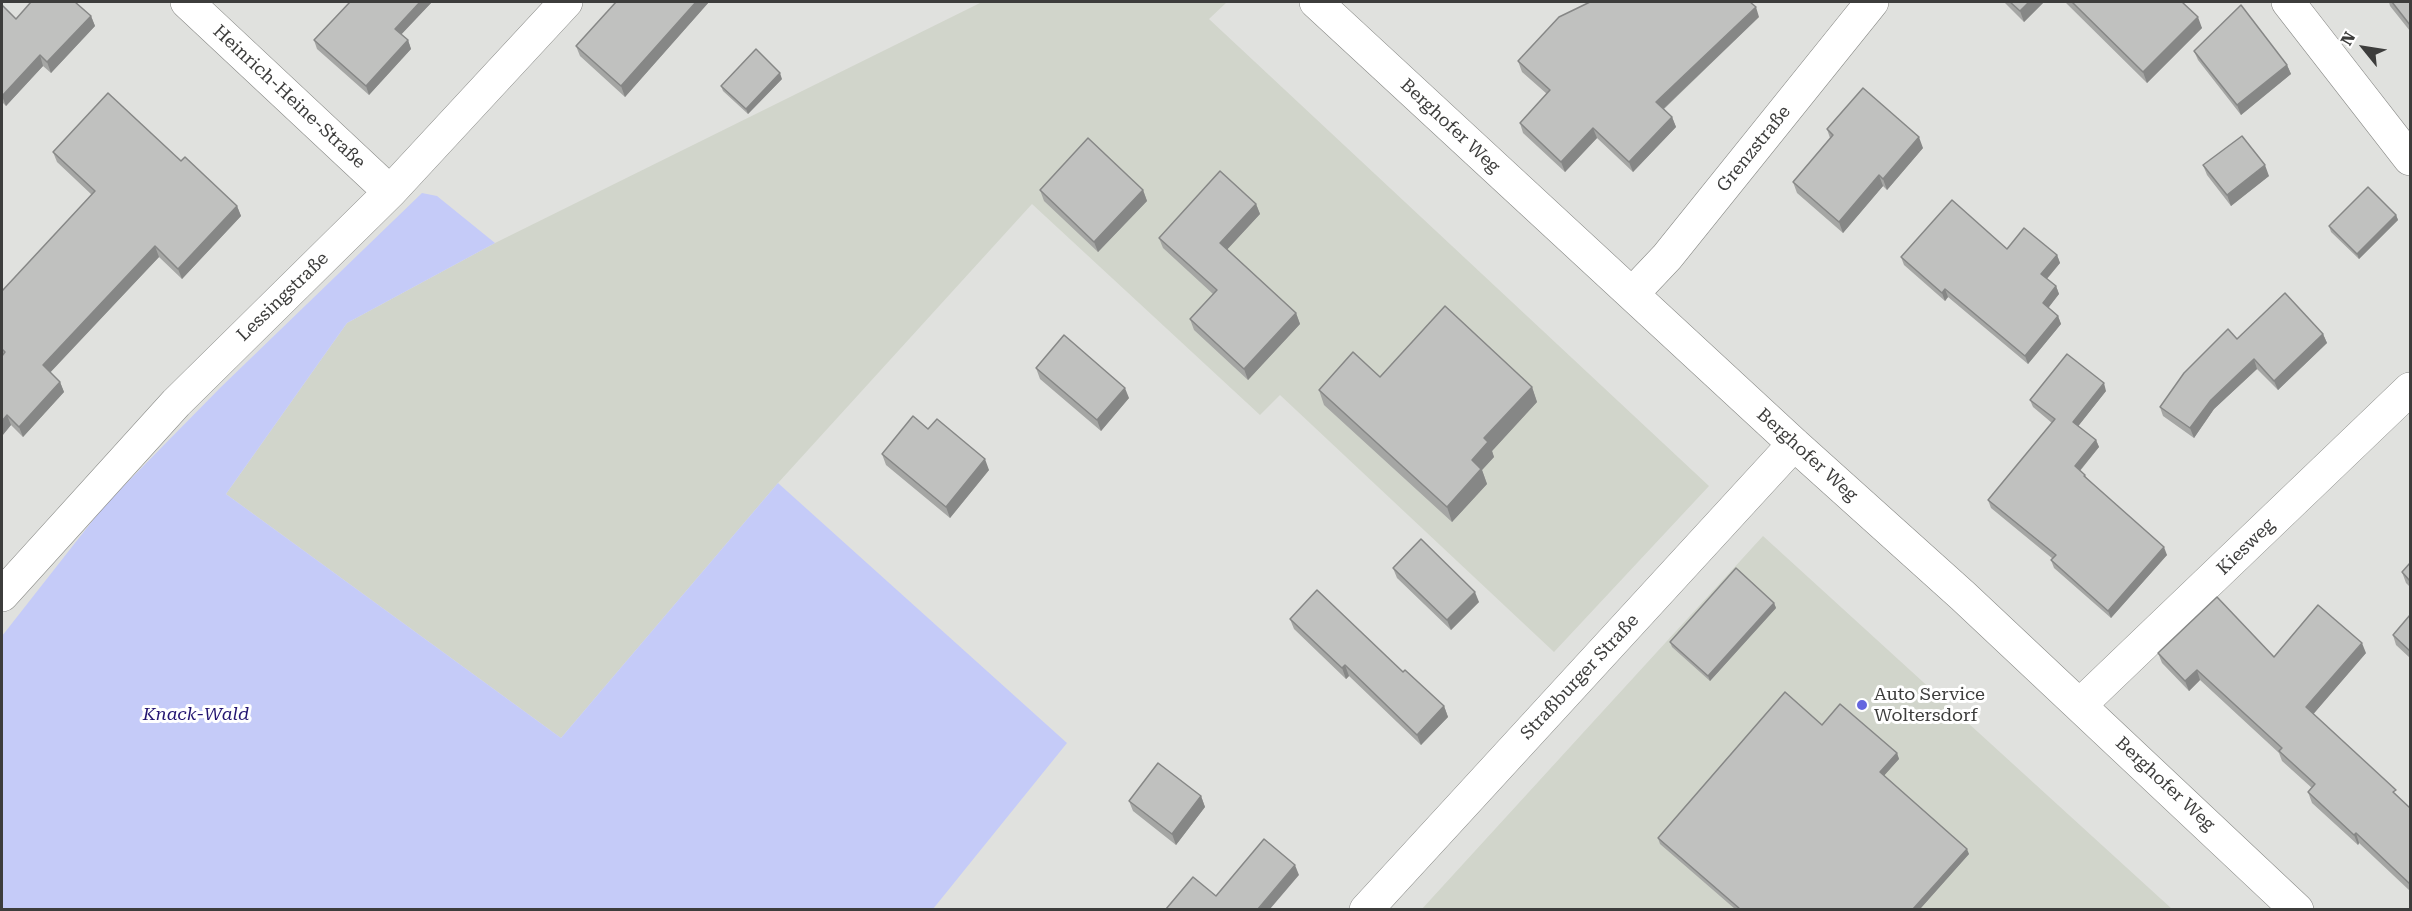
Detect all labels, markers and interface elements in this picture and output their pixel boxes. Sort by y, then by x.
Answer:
north arrow [2334,18,2394,78]
street label: Heinrich-Heine-Straße [208,21,370,173]
text: N [2337,29,2359,49]
street label: Berghofer Weg [1396,74,1504,178]
street label: Grenzstraße [1713,101,1795,197]
street label: Lessingstraße [233,248,333,346]
street label: Berghofer Weg [1752,404,1862,506]
street label: Kiesweg [2213,514,2279,580]
street label: Straßburger Straße [1516,610,1644,744]
place label: Auto Service Woltersdorf [1874,684,1985,726]
marker: Auto Service Woltersdorf [1855,698,1869,712]
park label: Knack-Wald [143,704,249,726]
street label: Berghofer Weg [2111,732,2219,836]

